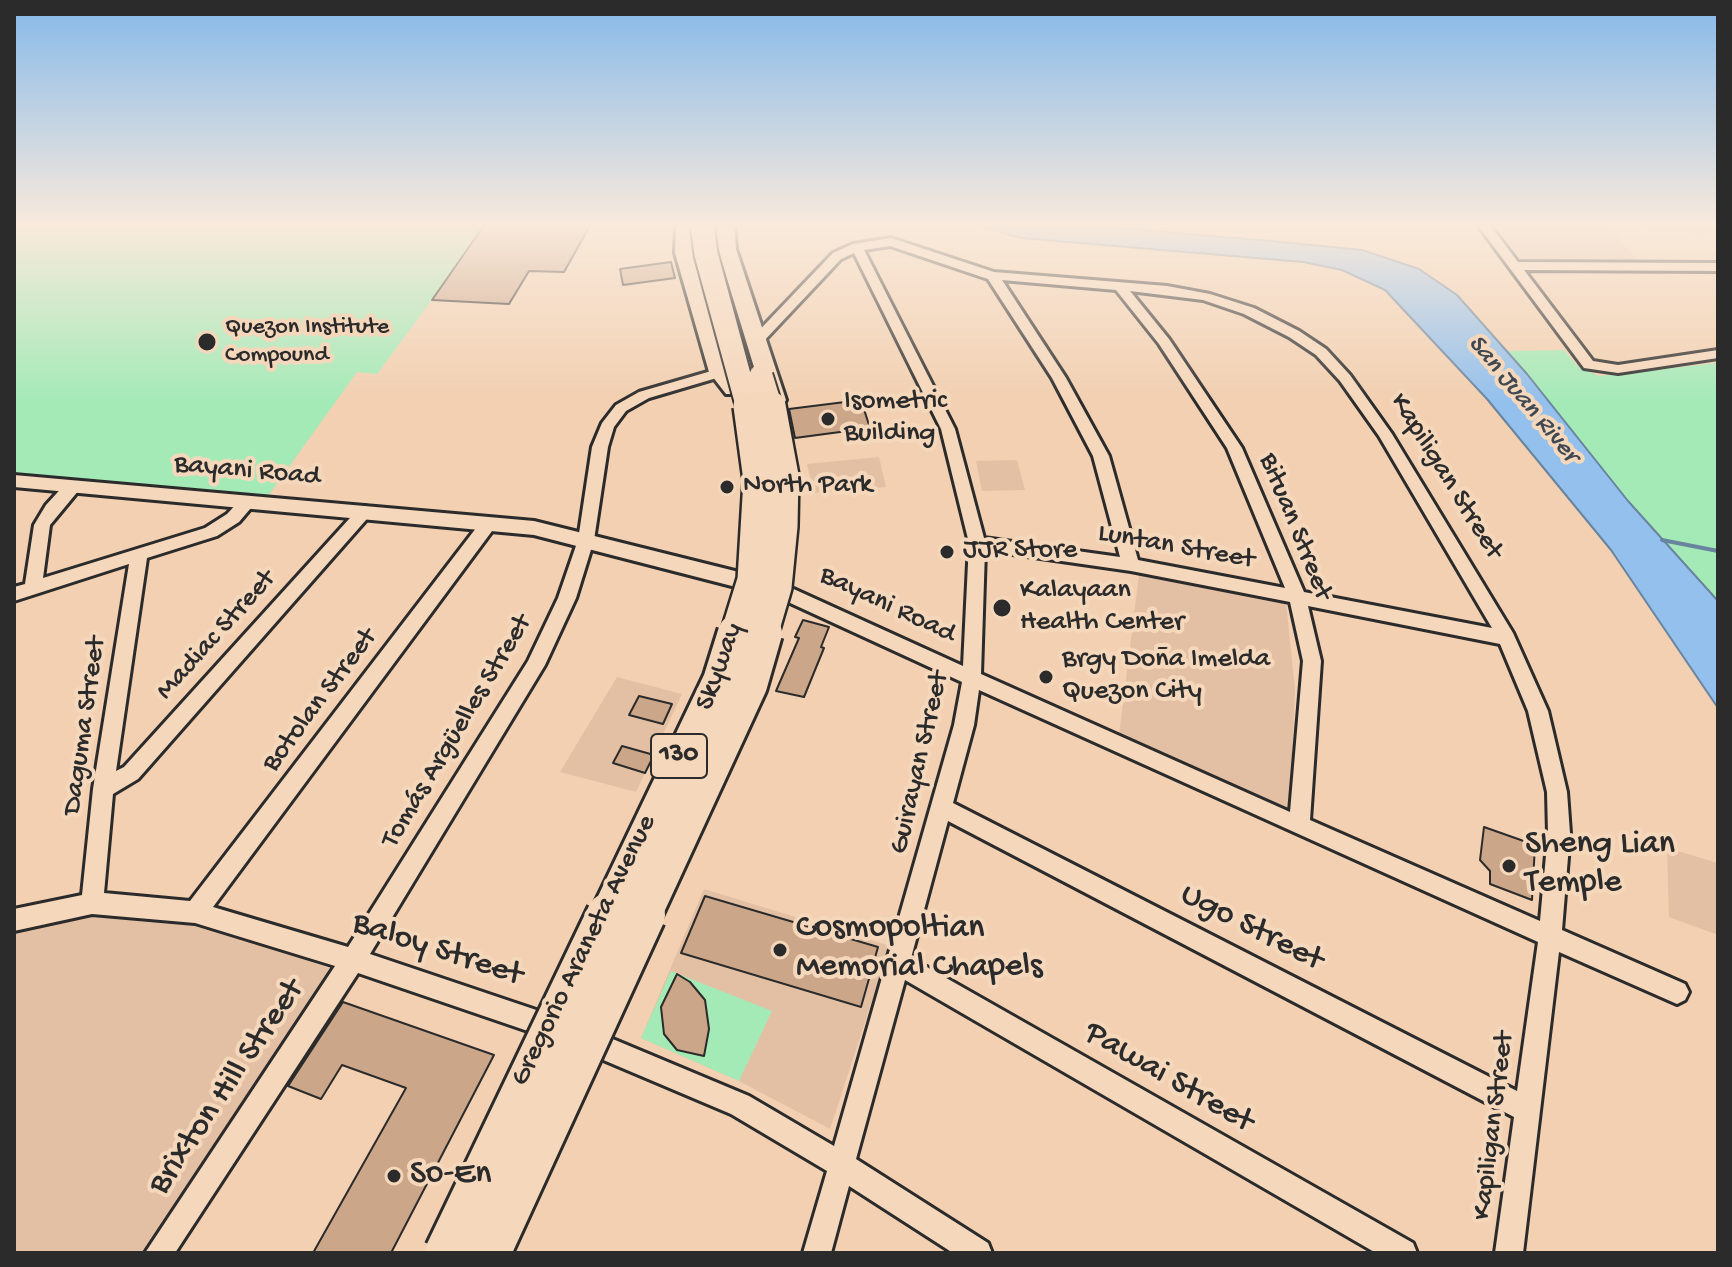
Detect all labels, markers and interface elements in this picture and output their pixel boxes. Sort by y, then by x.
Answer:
place label: Quezon Institute Compound [225,314,389,370]
water label: San Juan River [1460,330,1584,470]
marker: Quezon Institute Compound [196,331,218,353]
place label: Isometric Building [844,386,947,452]
street label: Kapiligan Street [1381,388,1509,566]
marker: Isometric Building [819,410,837,428]
street label: Bayani Road [173,449,321,495]
street label: Bituan Street [1249,449,1339,605]
place label: North Park [743,470,872,504]
marker: North Park [718,478,736,496]
street label: Luntan Street [1095,518,1257,578]
place label: JJR Store [963,535,1077,569]
marker: JJR Store [938,543,956,561]
street label: Bayani Road [814,560,960,652]
street label: Madiac Street [150,564,284,708]
place label: Kalayaan Health Center [1020,575,1184,641]
marker: Kalayaan Health Center [991,597,1013,619]
street label: Tomás Argüelles Street [375,609,541,855]
street label: Skyway [690,619,752,715]
street label: Botolan Street [256,623,386,779]
street label: Daguma Street [57,635,115,817]
place label: Brgy Doña Imelda Quezon City [1062,644,1270,710]
street label: Guirayan Street [884,668,958,858]
marker: Brgy Doña Imelda Quezon City [1037,668,1055,686]
road number: 130 [651,734,707,778]
street label: Gregorio Araneta Avenue [505,810,665,1092]
place label: Sheng Lian Temple [1525,826,1675,906]
marker: Sheng Lian Temple [1500,857,1518,875]
street label: Ugo Street [1173,876,1329,982]
street label: Baloy Street [347,904,527,998]
place label: Cosmopoltian Memorial Chapels [796,910,1043,990]
marker: Cosmopoltian Memorial Chapels [771,941,789,959]
street label: Brixton Hill Street [141,973,315,1203]
street label: Pawai Street [1076,1014,1260,1144]
street label: Kapiligan Street [1467,1030,1523,1222]
place label: So-En [410,1156,491,1196]
marker: So-En [385,1167,403,1185]

